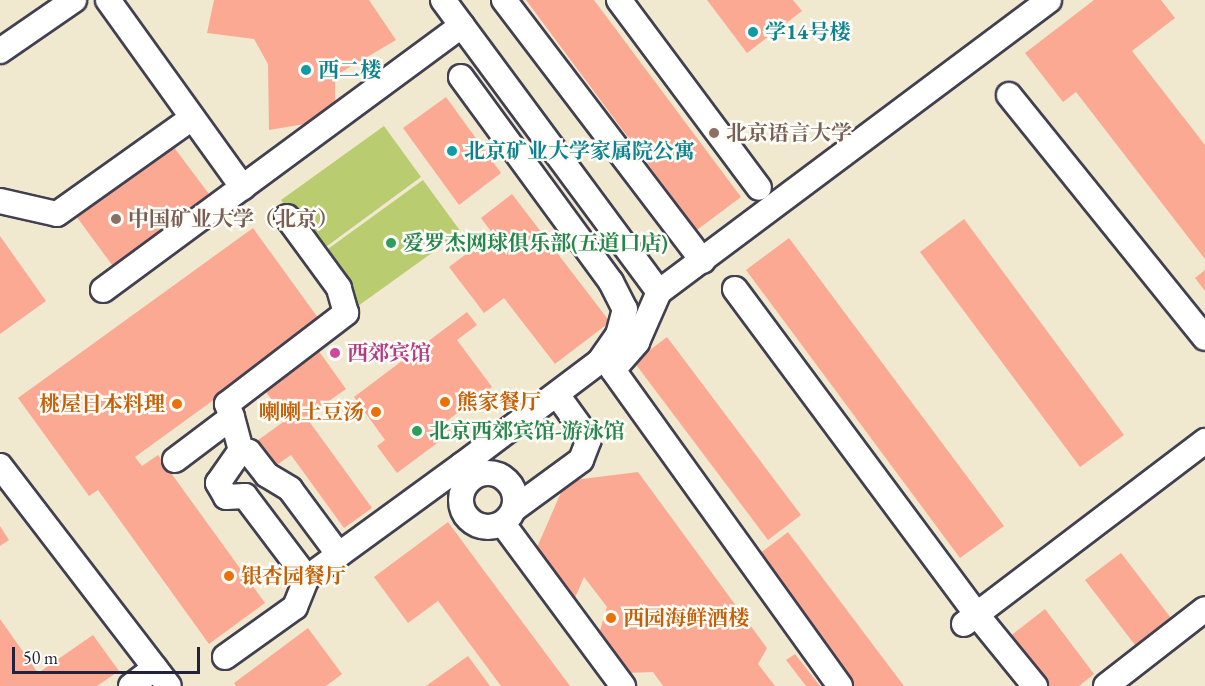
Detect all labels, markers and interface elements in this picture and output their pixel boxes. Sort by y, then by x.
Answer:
place label: 学14号楼 [765,19,850,45]
marker: 学14号楼 [746,25,760,39]
place label: 西二楼 [318,57,381,83]
marker: 西二楼 [299,63,313,77]
place label: 北京语言大学 [726,120,852,146]
marker: 北京语言大学 [707,126,721,140]
place label: 北京矿业大学家属院公寓 [464,138,695,164]
marker: 北京矿业大学家属院公寓 [445,144,459,158]
place label: 中国矿业大学（北京） [128,206,338,232]
marker: 中国矿业大学（北京） [109,212,123,226]
place label: 爱罗杰网球俱乐部(五道口店) [403,230,668,256]
marker: 爱罗杰网球俱乐部(五道口店) [384,236,398,250]
place label: 西郊宾馆 [347,340,431,366]
marker: 西郊宾馆 [328,346,342,360]
place label: 熊家餐厅 [457,389,541,415]
place label: 桃屋日本料理 [39,391,165,417]
marker: 熊家餐厅 [438,395,452,409]
marker: 桃屋日本料理 [170,397,184,411]
place label: 喇喇土豆汤 [259,399,364,425]
marker: 喇喇土豆汤 [369,405,383,419]
place label: 北京西郊宾馆-游泳馆 [429,418,625,444]
marker: 北京西郊宾馆-游泳馆 [410,424,424,438]
place label: 银杏园餐厅 [241,563,346,589]
marker: 银杏园餐厅 [222,569,236,583]
place label: 西园海鲜酒楼 [623,605,749,631]
marker: 西园海鲜酒楼 [604,611,618,625]
scale bar [15,635,202,673]
text: 50 m [23,646,58,669]

